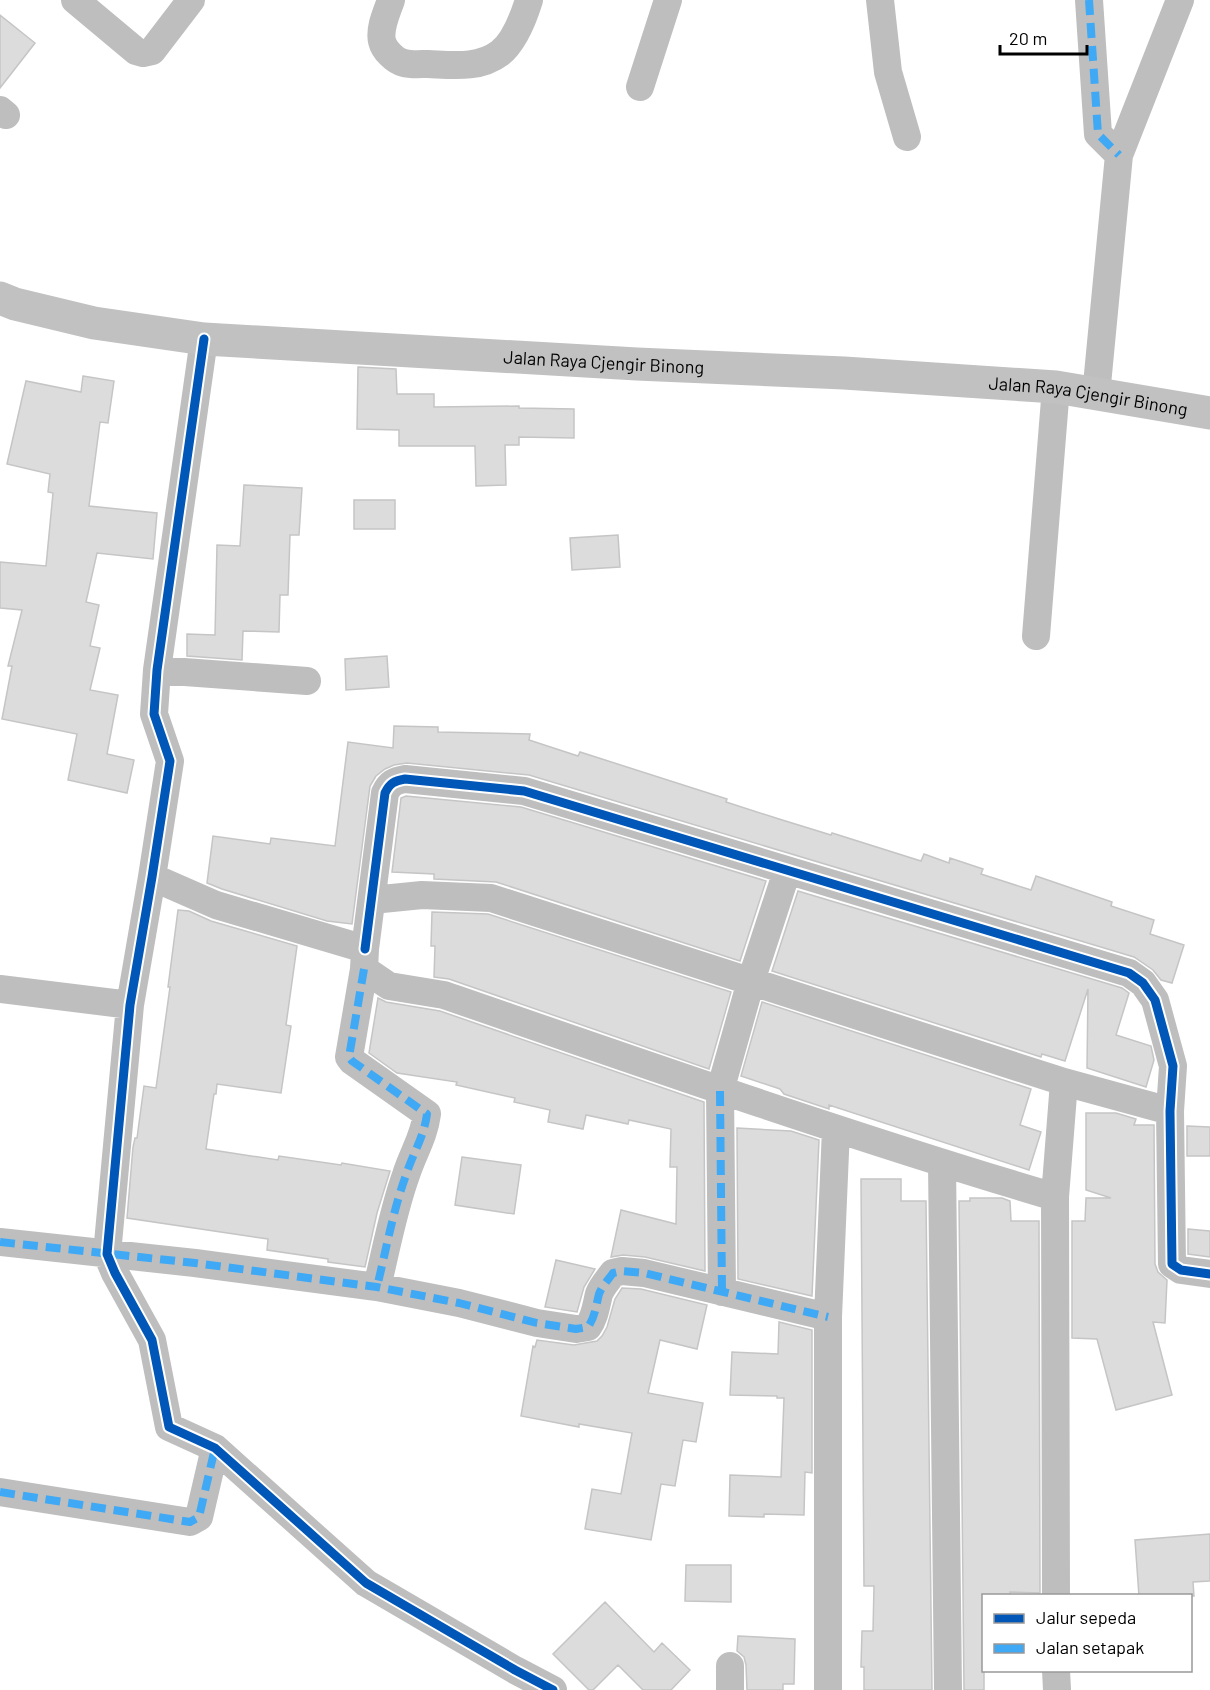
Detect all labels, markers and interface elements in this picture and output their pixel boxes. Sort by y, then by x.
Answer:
scale bar [1000,18,1087,56]
text: 20 m [1009,27,1047,49]
street label: Jalan Raya Cjengir Binong [503,345,705,378]
street label: Jalan Raya Cjengir Binong [988,372,1190,420]
legend [982,1594,1192,1672]
text: Jalur sepeda [1036,1606,1136,1628]
text: Jalan setapak [1036,1636,1144,1658]

